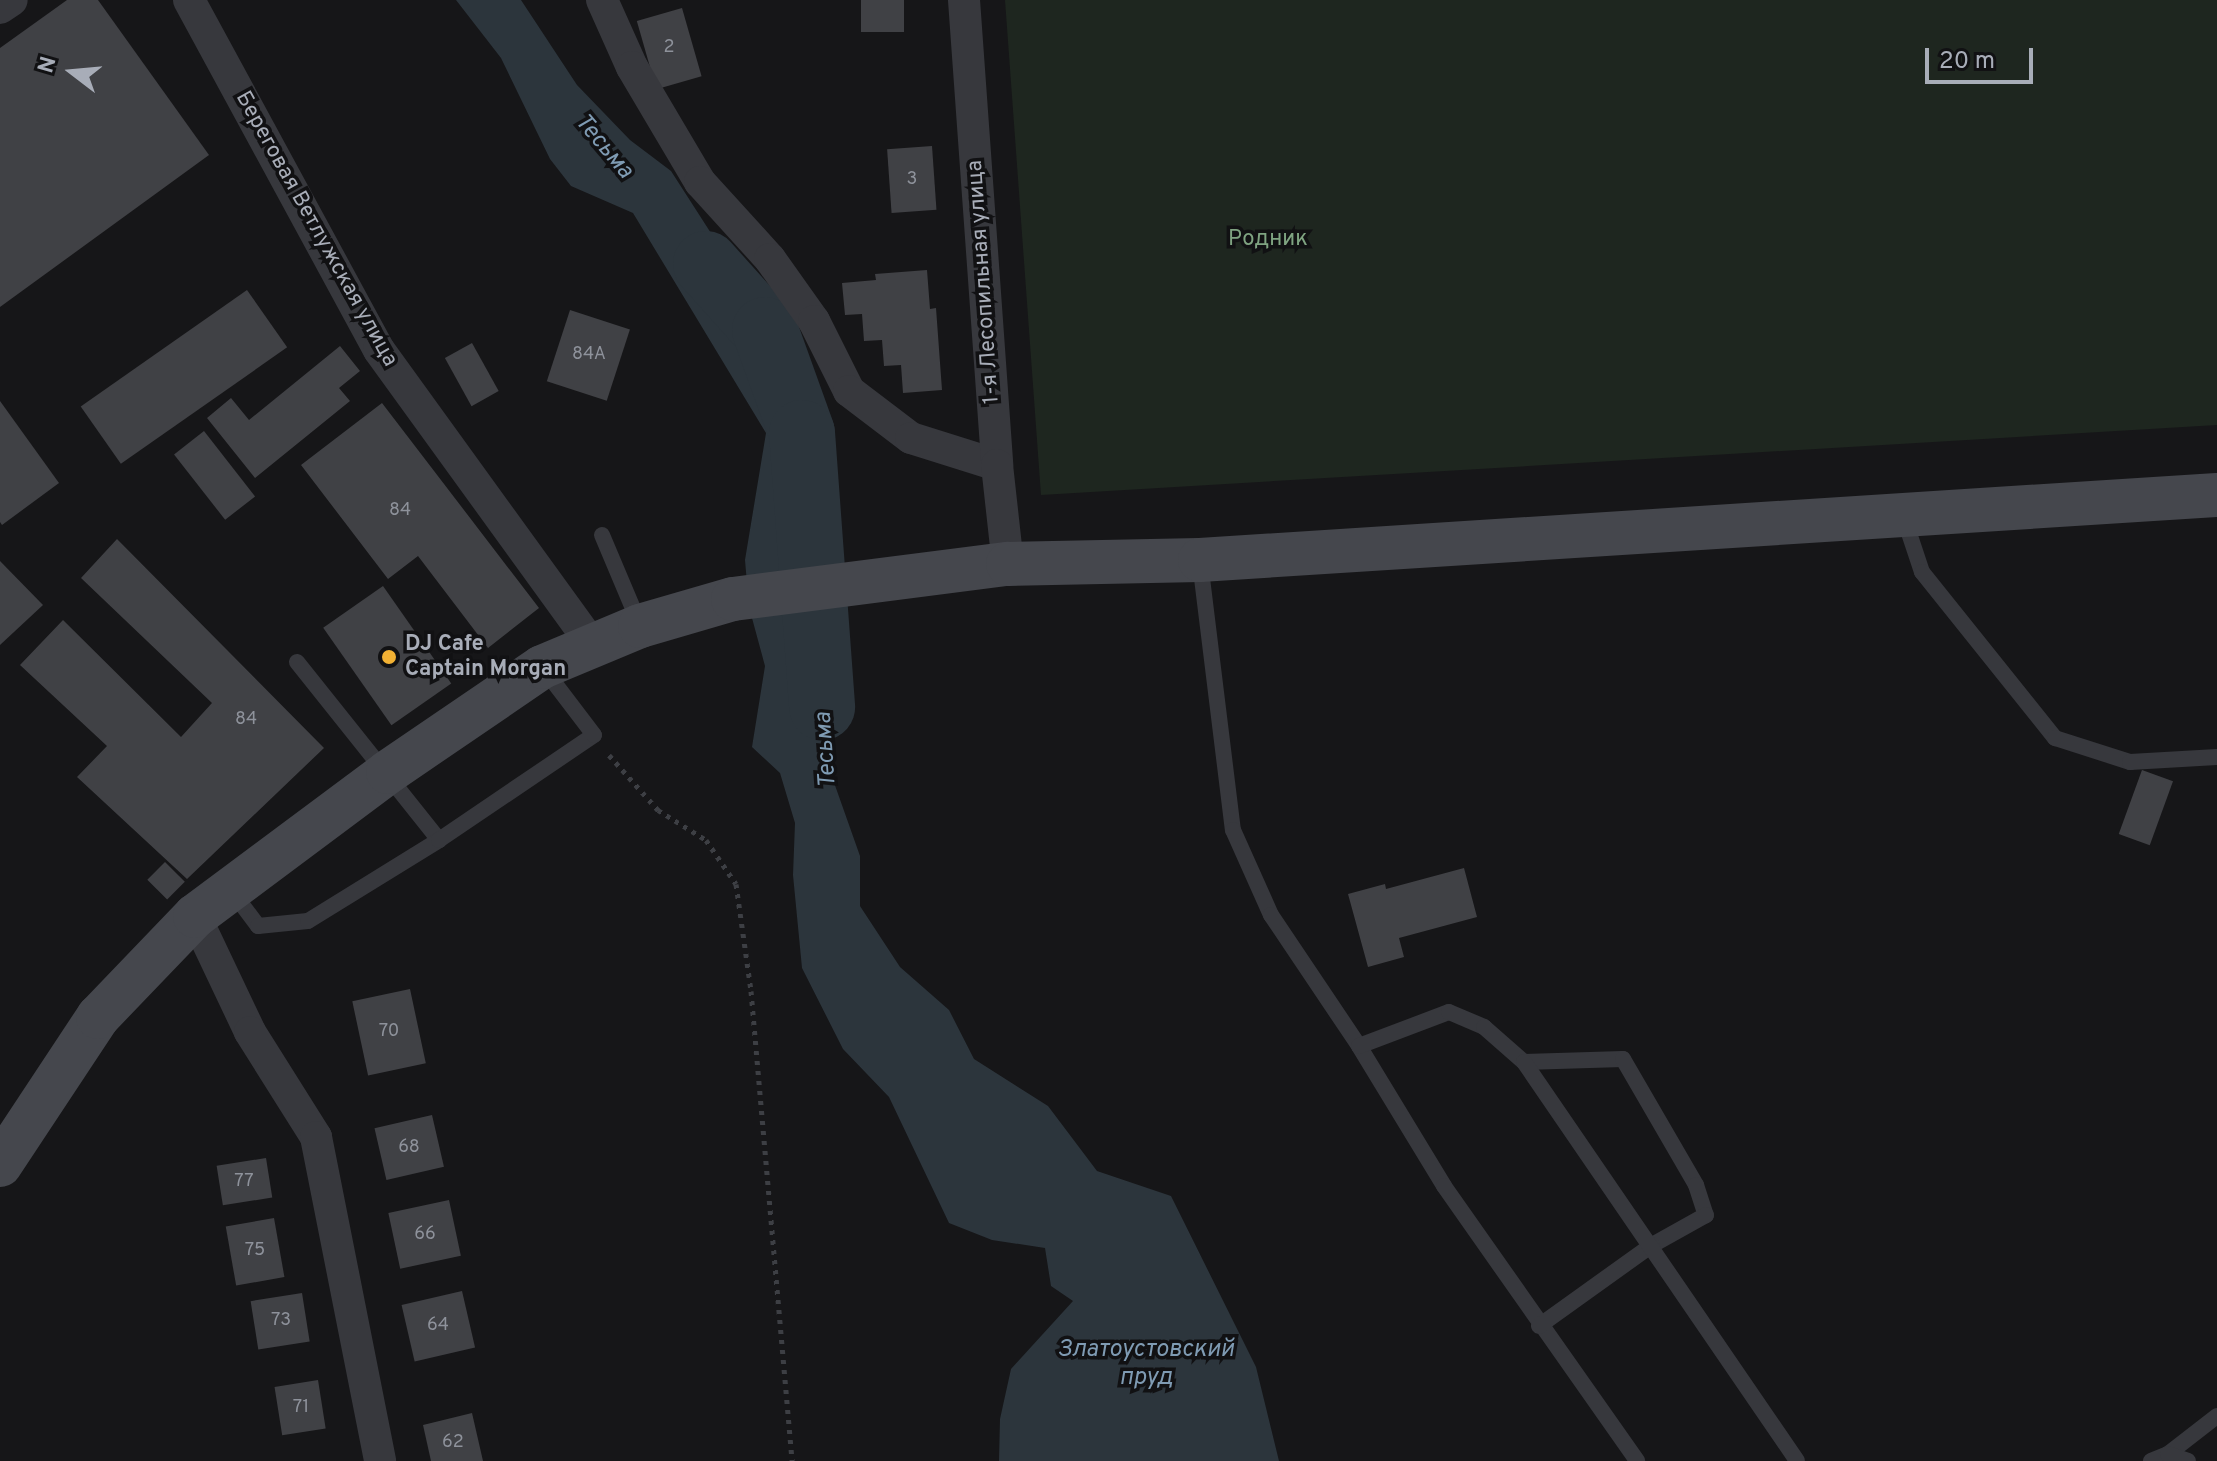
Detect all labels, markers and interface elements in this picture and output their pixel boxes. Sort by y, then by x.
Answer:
north arrow [32,32,112,112]
scale bar [1929,32,2037,82]
house number: 2 [663,37,675,59]
text: 20 m [1939,47,1995,77]
text: N [33,54,64,77]
street label: Береговая Ветлужская улица [229,87,403,371]
water label: Тесьма [567,109,639,185]
street label: 1-я Лесопильная улица [962,159,1006,405]
house number: 3 [907,169,917,191]
park label: Родник [1228,227,1308,253]
house number: 84А [572,344,606,366]
house number: 84 [389,500,411,522]
place label: DJ Cafe Captain Morgan [405,631,566,682]
marker: DJ Cafe Captain Morgan [380,648,398,666]
house number: 84 [235,709,257,731]
water label: Тесьма [810,711,844,789]
house number: 70 [379,1021,399,1043]
house number: 68 [398,1137,420,1159]
house number: 77 [234,1171,254,1193]
house number: 66 [414,1224,436,1246]
house number: 75 [245,1240,265,1262]
house number: 73 [271,1310,291,1332]
house number: 64 [427,1315,449,1337]
water label: Златоустовский пруд [1058,1337,1234,1393]
house number: 71 [293,1397,309,1419]
house number: 62 [442,1432,464,1454]

